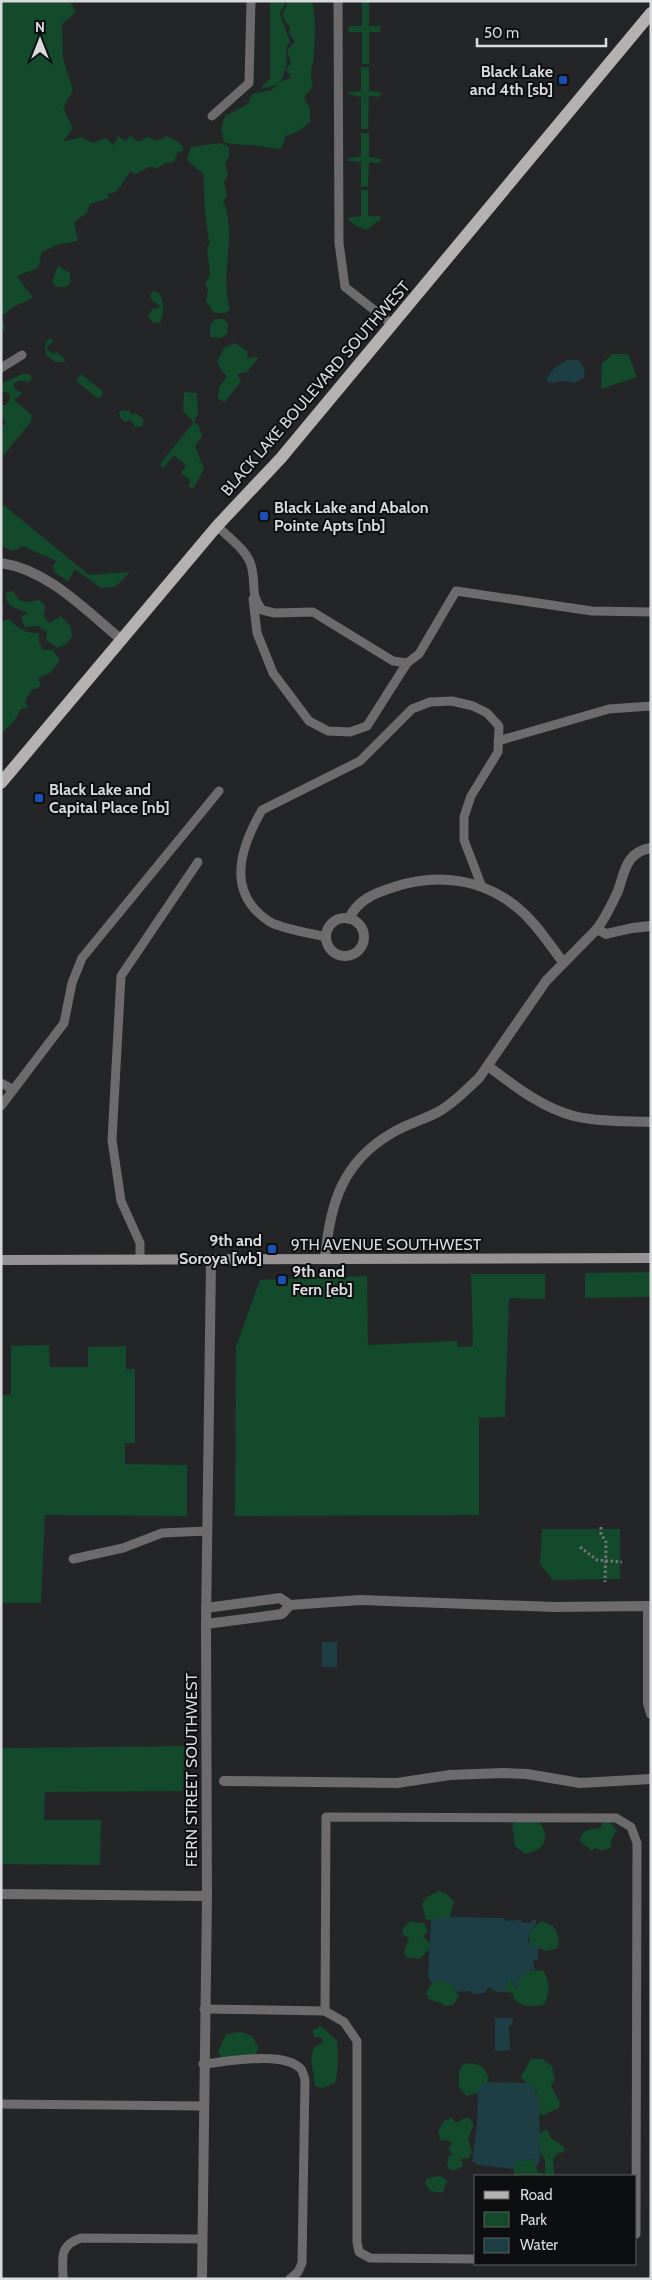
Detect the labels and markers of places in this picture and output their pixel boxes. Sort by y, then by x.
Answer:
place label: Black Lake and 4th [sb] [470,62,553,99]
marker: Black Lake and 4th [sb] [557,74,569,86]
place label: Black Lake and Abalon Pointe Apts [nb] [274,498,429,535]
marker: Black Lake and Abalon Pointe Apts [nb] [258,510,270,522]
place label: Black Lake and Capital Place [nb] [49,780,170,817]
marker: Black Lake and Capital Place [nb] [33,792,45,804]
place label: 9th and Soroya [wb] [179,1231,262,1268]
marker: 9th and Soroya [wb] [266,1243,278,1255]
place label: 9th and Fern [eb] [292,1262,353,1299]
marker: 9th and Fern [eb] [276,1274,288,1286]

